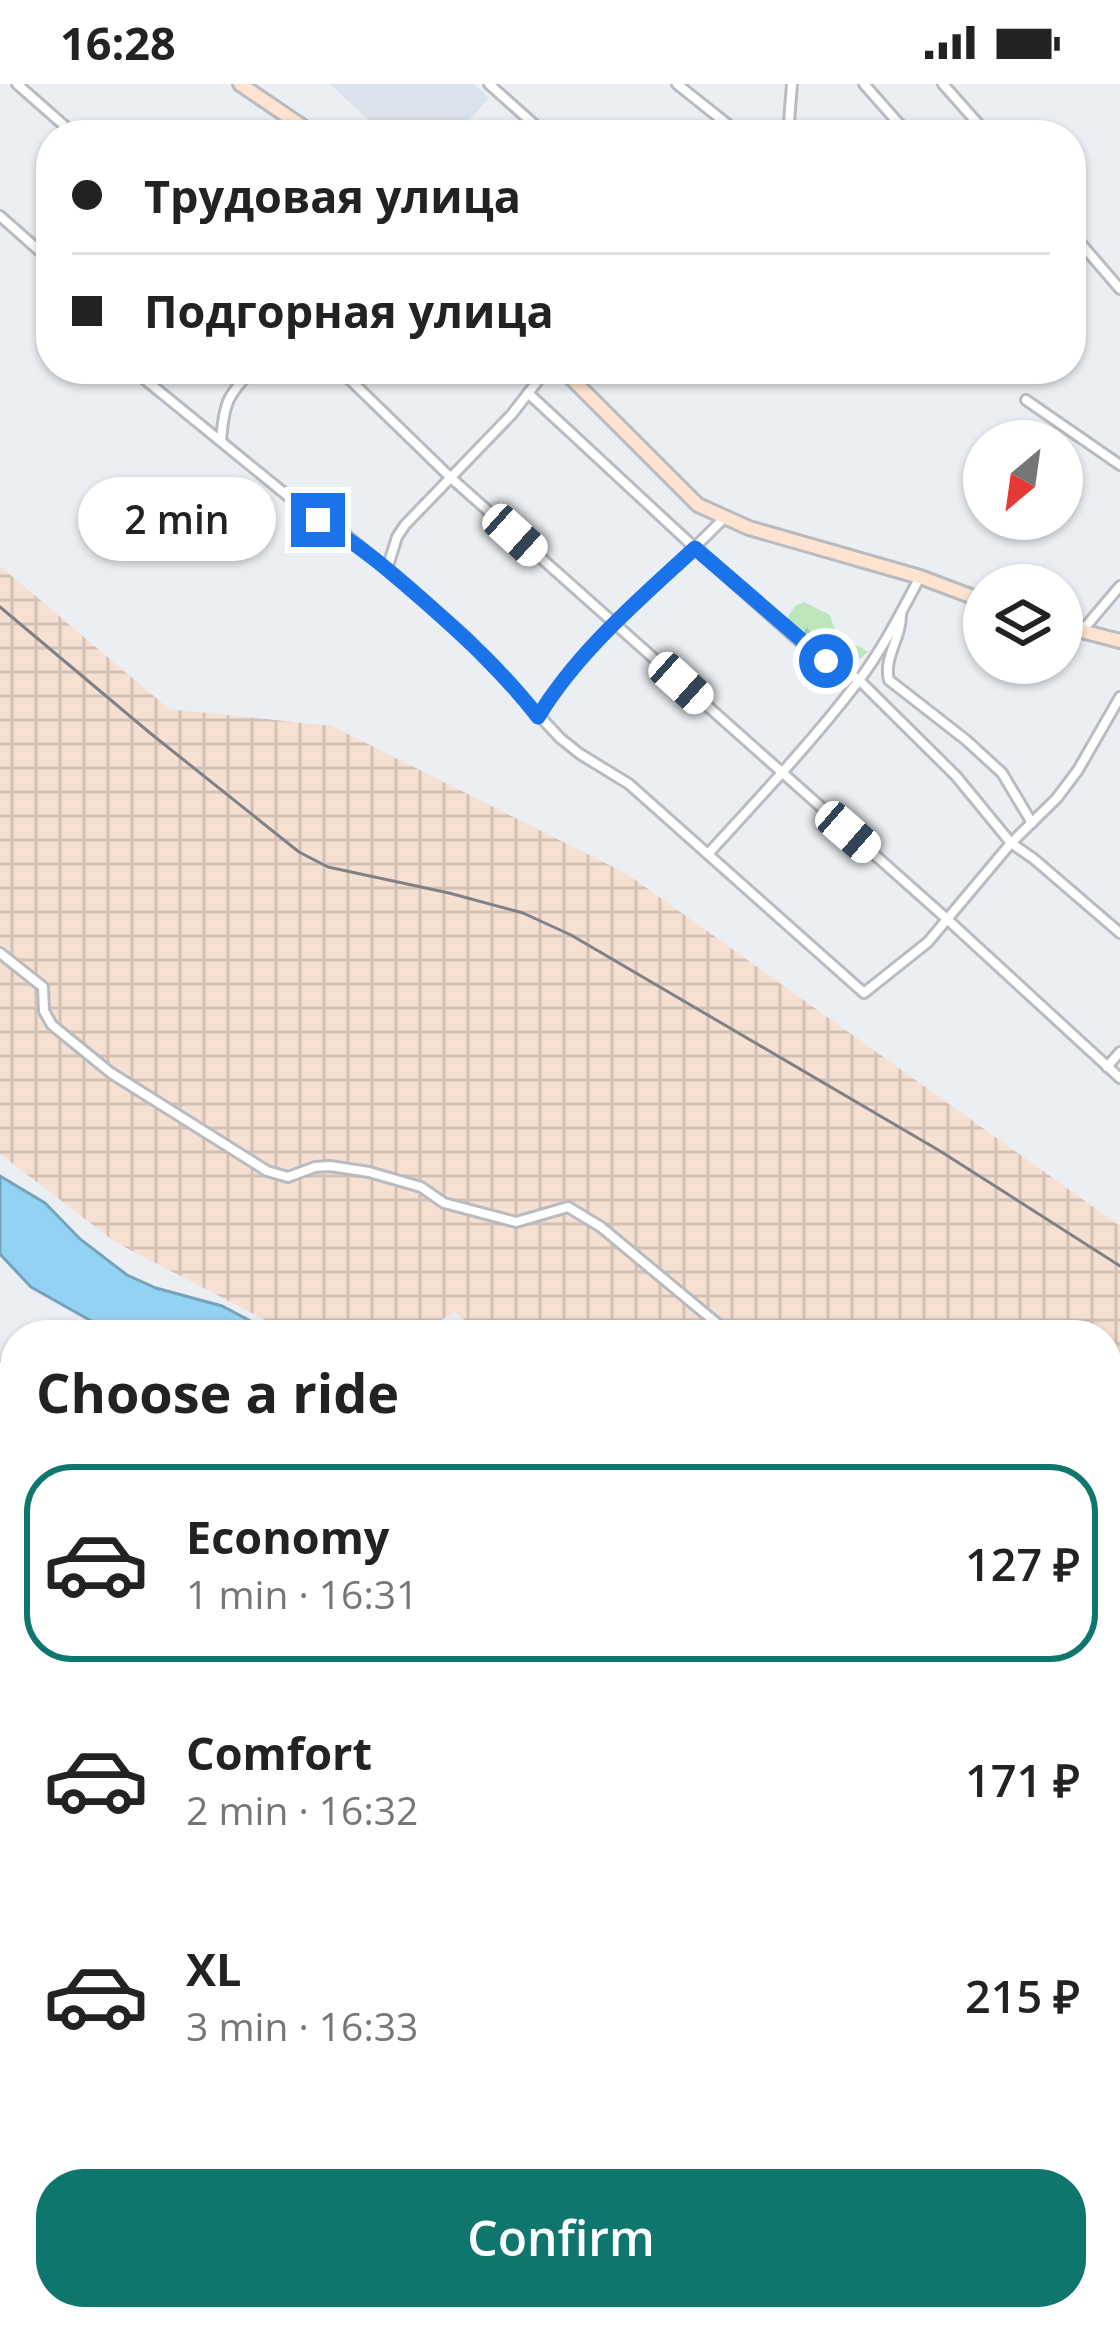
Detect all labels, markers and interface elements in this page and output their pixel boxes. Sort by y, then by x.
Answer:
text: 16:28 [60,12,176,73]
text: Трудовая улица [144,165,521,226]
text: Подгорная улица [144,280,554,341]
north arrow [963,420,1083,540]
map controls [963,420,1083,684]
callout: 2 min [78,478,276,562]
text: 2 min [124,492,230,545]
route end [291,493,345,547]
car [476,498,554,572]
button: layers [963,564,1083,684]
route start [799,634,853,688]
car [642,646,720,720]
car [809,795,887,869]
text: Choose a ride [36,1355,399,1429]
text: Economy [186,1506,389,1567]
icon: car [42,1509,150,1617]
text: 127 ₽ [965,1533,1080,1594]
text: 1 min · 16:31 [186,1567,418,1620]
text: Comfort [186,1722,372,1783]
icon: car [42,1725,150,1833]
text: 171 ₽ [965,1749,1080,1810]
text: 2 min · 16:32 [186,1783,418,1836]
text: XL [186,1938,241,1999]
icon: car [42,1941,150,2049]
text: 215 ₽ [965,1965,1080,2026]
text: 3 min · 16:33 [186,1999,418,2052]
button: Confirm [36,2169,1086,2307]

